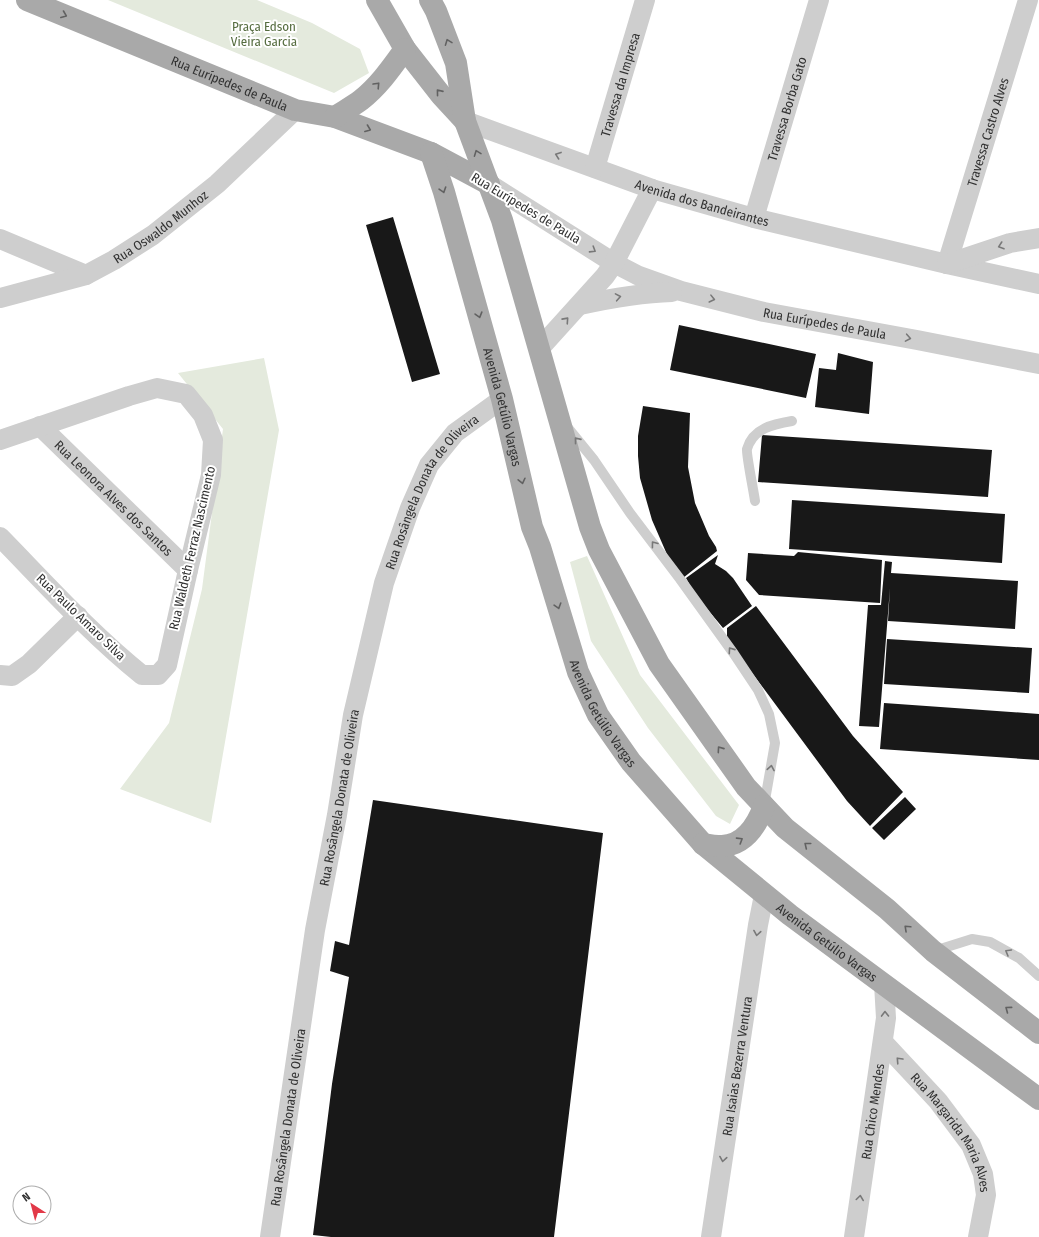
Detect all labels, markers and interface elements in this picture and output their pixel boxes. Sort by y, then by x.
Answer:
one-way arrow [59,10,67,18]
park label: Praça Edson Vieira Garcia [231,19,297,49]
street label: Travessa da Impresa [597,31,642,138]
one-way arrow [444,38,452,45]
street label: Rua Eurípedes de Paula [169,53,290,114]
street label: Travessa Borba Gato [764,55,809,163]
street label: Travessa Castro Alves [964,75,1011,188]
one-way arrow [372,82,380,90]
one-way arrow [437,89,444,96]
one-way arrow [364,125,371,133]
one-way arrow [473,149,481,156]
one-way arrow [554,151,561,159]
street label: Rua Eurípedes de Paula [469,169,583,247]
street label: Avenida dos Bandeirantes [633,176,771,229]
one-way arrow [439,186,447,193]
street label: Rua Oswaldo Munhoz [110,187,211,266]
one-way arrow [998,241,1005,250]
one-way arrow [589,245,596,252]
one-way arrow [615,293,621,302]
one-way arrow [709,295,716,303]
street label: Rua Eurípedes de Paula [762,305,887,342]
one-way arrow [474,312,482,318]
one-way arrow [561,317,568,325]
one-way arrow [905,334,912,342]
street label: Avenida Getúlio Vargas [480,346,525,468]
street label: Rua Rosângela Donata de Oliveira [382,411,481,571]
street label: Rua Leonora Alves dos Santos [52,437,176,559]
one-way arrow [575,437,582,444]
street label: Rua Waldeth Ferraz Nascimento [166,465,218,631]
one-way arrow [517,478,525,485]
one-way arrow [652,542,659,549]
street label: Rua Paulo Amaro Silva [33,571,129,663]
one-way arrow [553,602,562,609]
one-way arrow [728,647,735,654]
street label: Avenida Getúlio Vargas [567,658,640,770]
street label: Rua Rosângela Donata de Oliveira [316,707,362,887]
one-way arrow [718,747,725,754]
one-way arrow [766,765,775,771]
one-way arrow [736,837,743,844]
one-way arrow [804,843,811,850]
street label: Avenida Getúlio Vargas [774,900,881,985]
one-way arrow [904,925,912,932]
one-way arrow [753,930,762,936]
one-way arrow [1005,950,1012,957]
street label: Rua Isaias Bezerra Ventura [719,995,755,1137]
one-way arrow [1005,1006,1012,1014]
one-way arrow [881,1011,889,1017]
street label: Rua Rosângela Donata de Oliveira [267,1027,308,1207]
one-way arrow [897,1057,904,1064]
street label: Rua Chico Mendes [858,1062,887,1160]
street label: Rua Margarida Maria Alves [908,1070,993,1194]
one-way arrow [719,1156,727,1162]
north arrow [12,1185,52,1225]
text: N [20,1190,33,1205]
one-way arrow [855,1195,864,1201]

